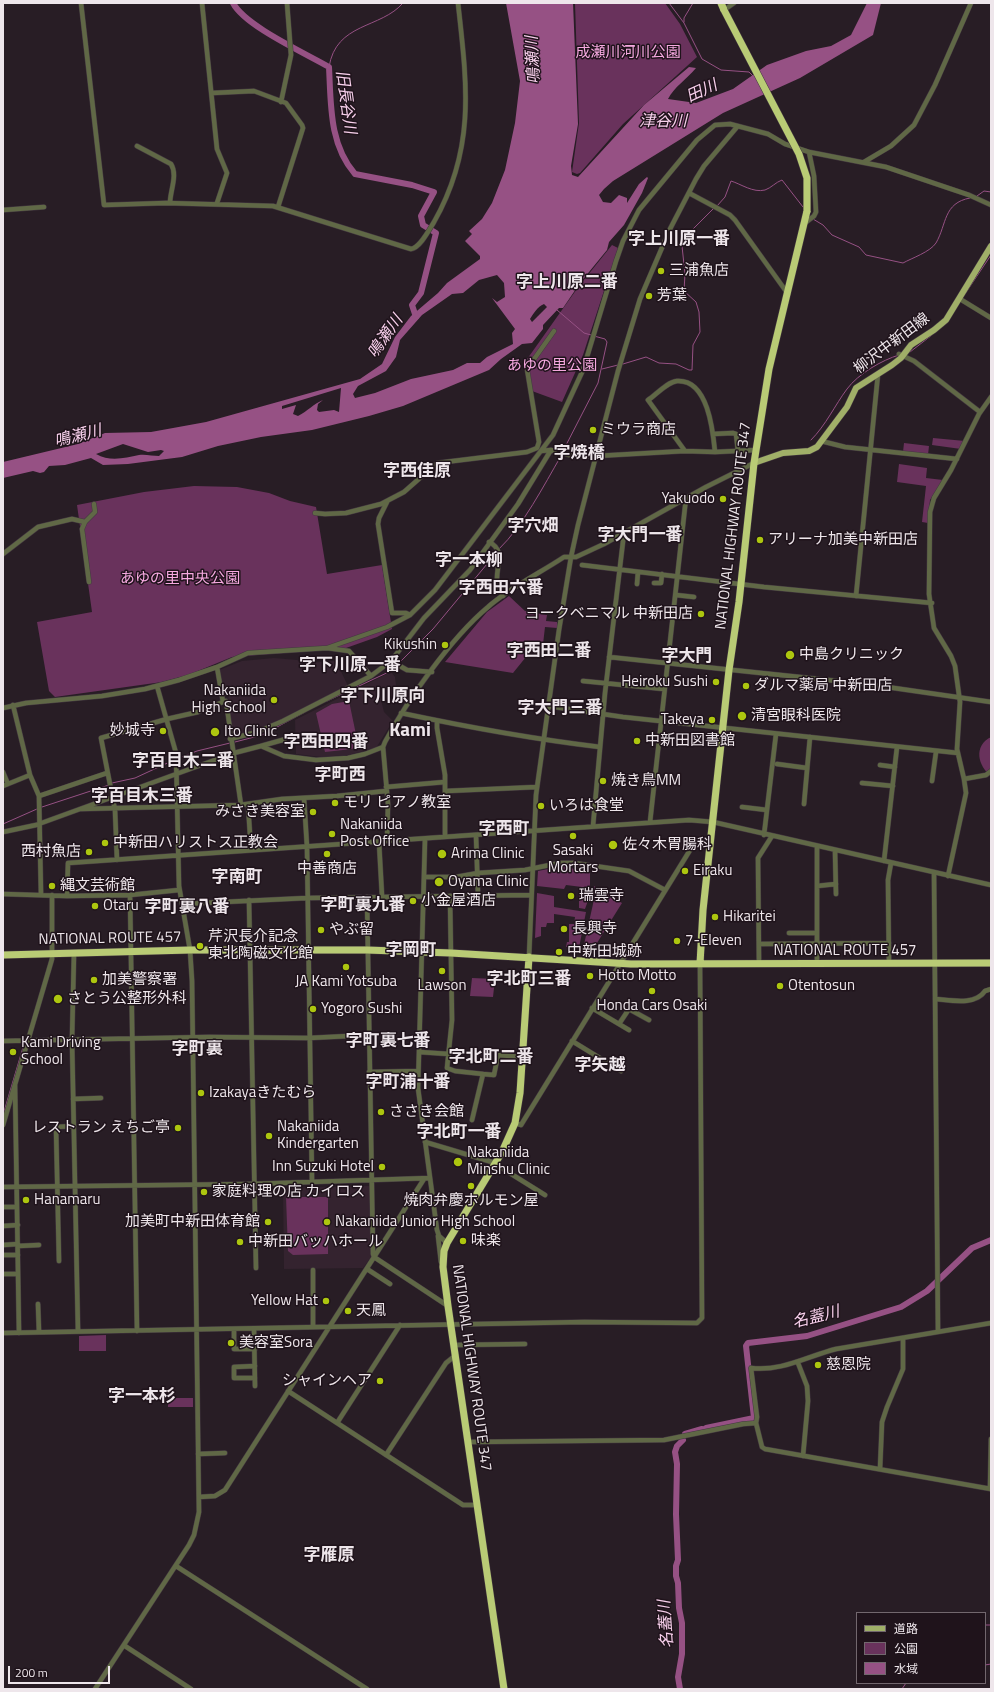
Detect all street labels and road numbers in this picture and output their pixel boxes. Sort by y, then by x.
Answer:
street label: 柳沢中新田線 [851,310,933,378]
street label: NATIONAL HIGHWAY ROUTE 347 [712,421,756,631]
street label: NATIONAL ROUTE 457 [38,929,182,949]
street label: NATIONAL ROUTE 457 [774,942,916,960]
street label: NATIONAL HIGHWAY ROUTE 347 [448,1263,494,1473]

